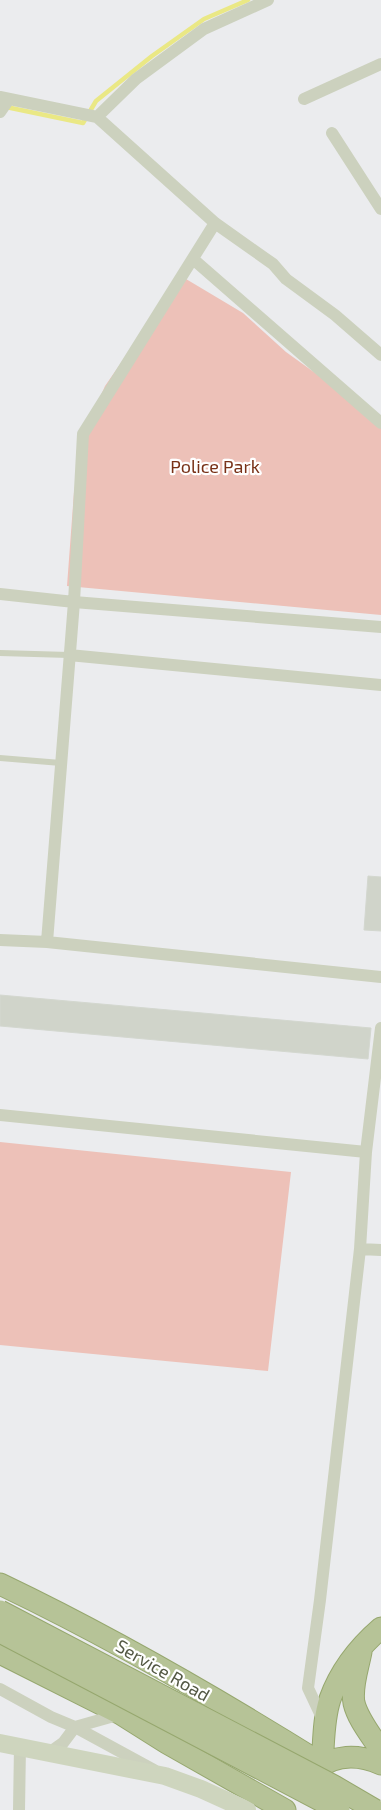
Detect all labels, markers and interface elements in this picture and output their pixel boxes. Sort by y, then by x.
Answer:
park label: Police Park [170,455,260,477]
street label: Service Road [112,1634,214,1706]

